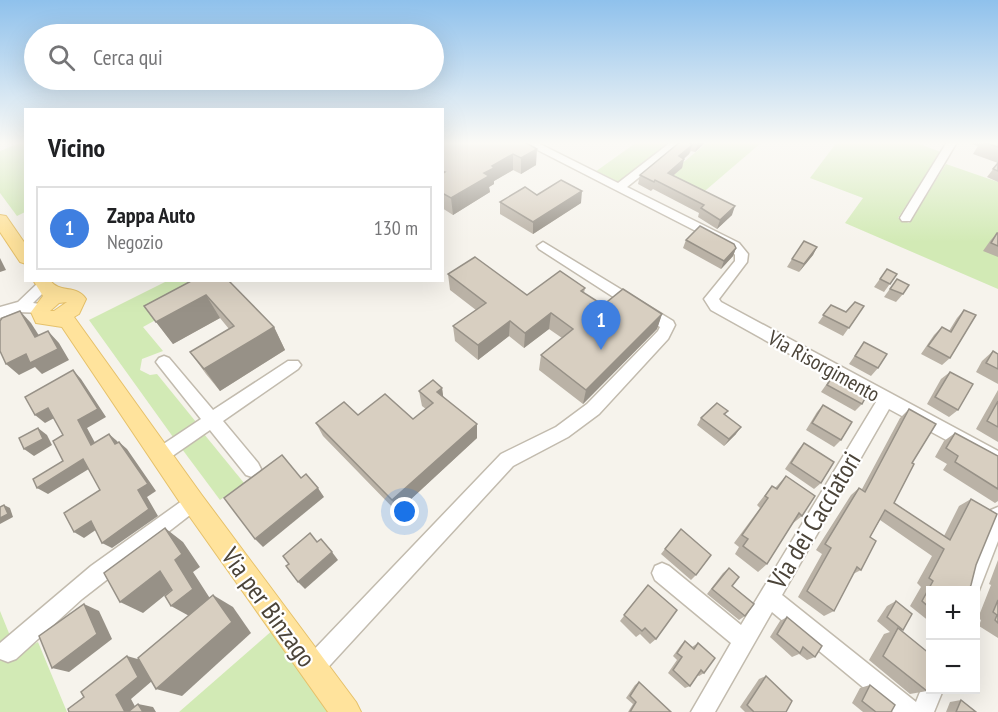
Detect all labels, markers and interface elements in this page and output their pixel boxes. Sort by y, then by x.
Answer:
search box [24,24,444,90]
icon: search [45,41,78,74]
text: Cerca qui [93,43,163,71]
text: Vicino [48,131,105,164]
text: Zappa Auto [107,201,195,229]
text: 1 [65,215,74,241]
text: 130 m [374,215,418,241]
text: Negozio [107,229,163,255]
pin: 1 [582,300,620,350]
street label: Via Risorgimento [763,324,885,408]
street label: Via dei Cacciatori [760,446,868,595]
your location [390,497,419,526]
street label: Via per Binzago [214,540,323,673]
map controls [926,586,980,694]
button: + [926,586,980,640]
button: − [926,640,980,694]

